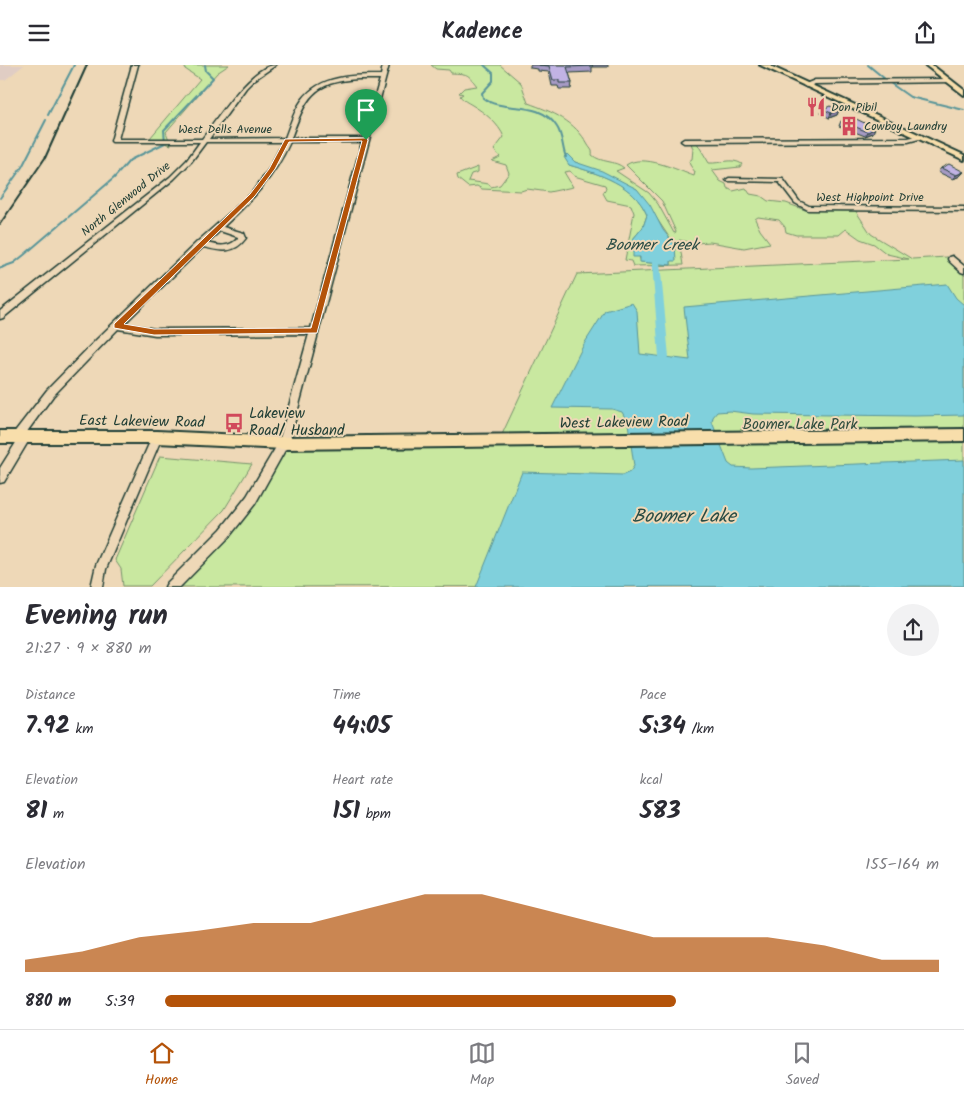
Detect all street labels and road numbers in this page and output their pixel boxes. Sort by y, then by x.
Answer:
street label: West Dells Avenue [178,120,272,139]
street label: North Glenwood Drive [77,157,175,241]
street label: West Highpoint Drive [816,188,924,207]
street label: East Lakeview Road [79,409,206,435]
street label: West Lakeview Road [560,410,689,436]

